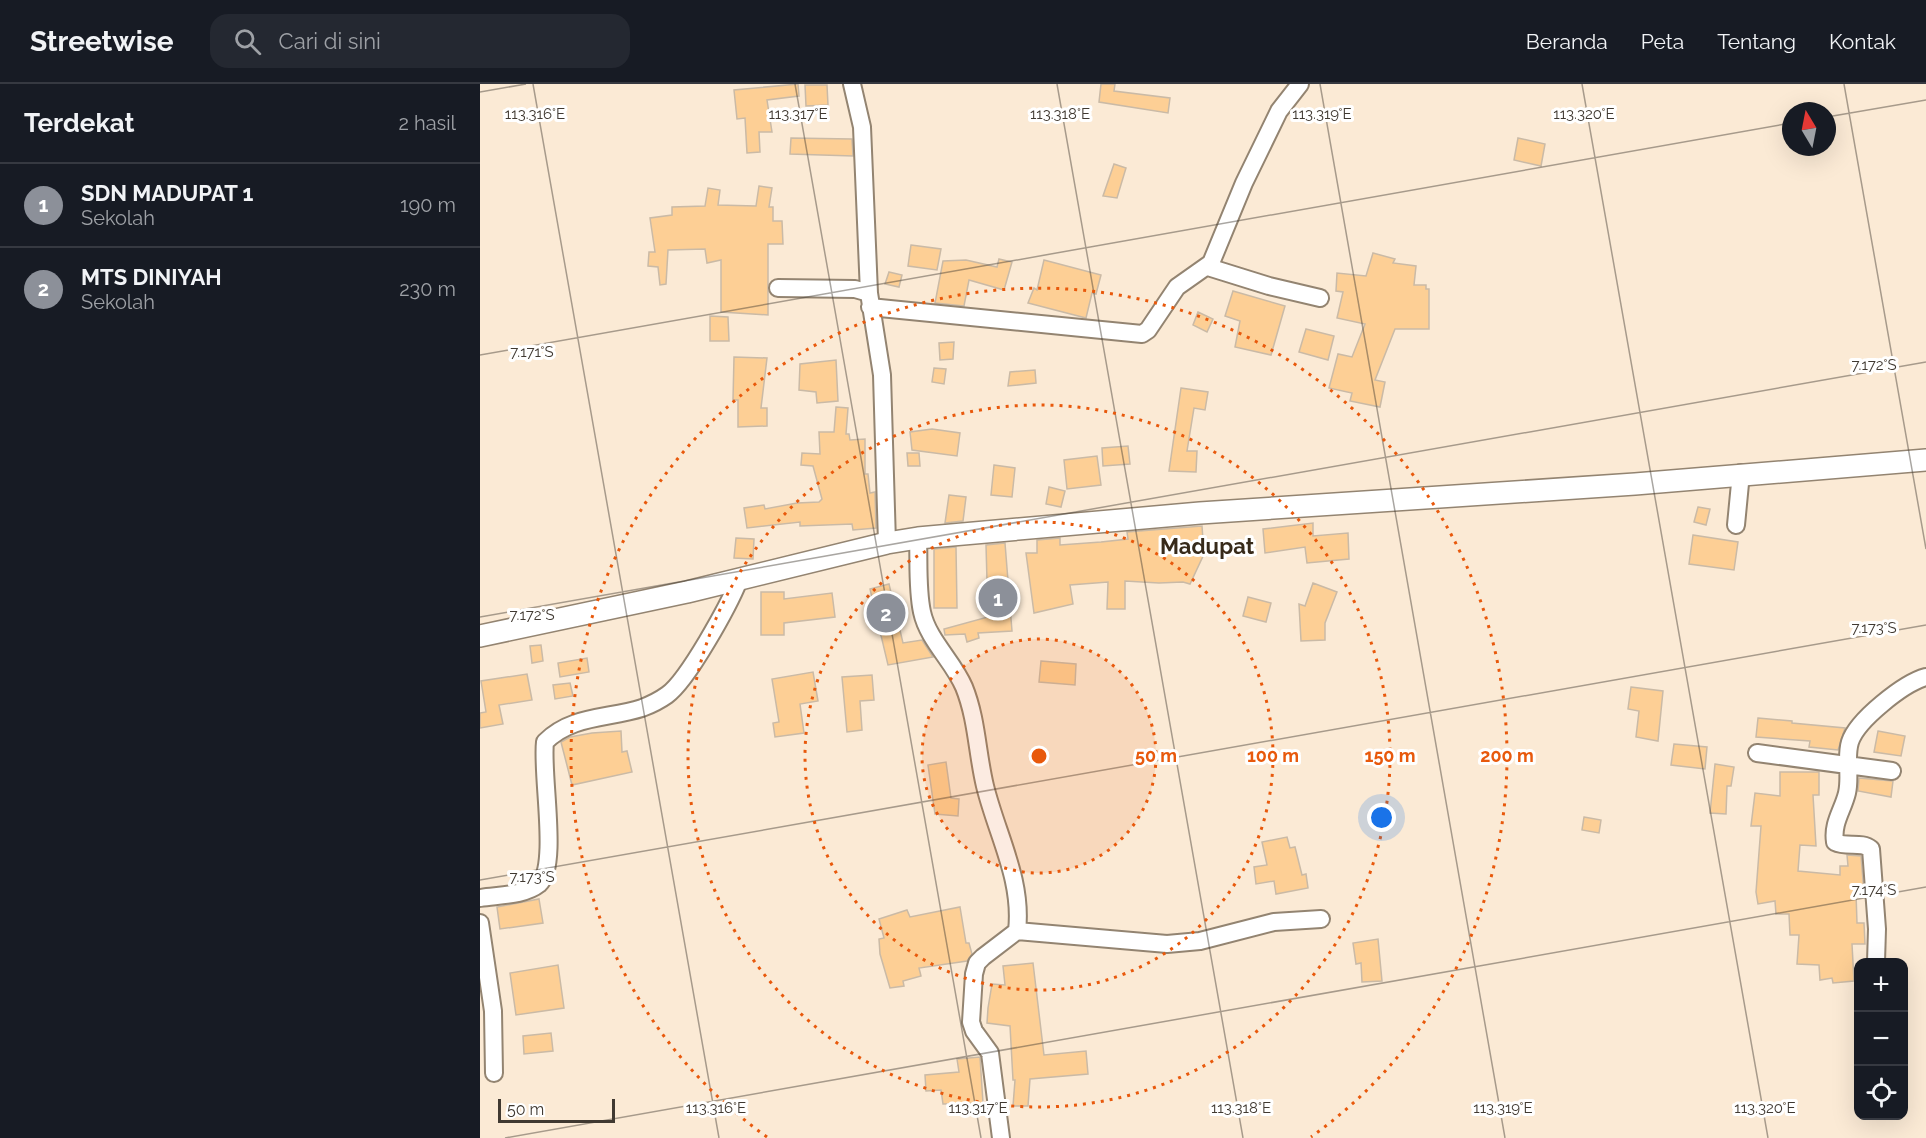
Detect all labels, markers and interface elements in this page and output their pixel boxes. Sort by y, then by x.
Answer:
search box [210,14,630,68]
text: Streetwise [30,25,174,58]
icon: search [231,25,264,58]
text: Cari di sini [279,28,381,54]
text: Beranda [1526,29,1608,54]
text: Peta [1641,29,1684,54]
text: Tentang [1717,29,1796,54]
text: Kontak [1829,29,1896,54]
north arrow [1782,102,1836,156]
text: 113.316°E [505,105,565,123]
text: 113.317°E [768,105,828,123]
text: 113.318°E [1030,105,1090,123]
text: 113.319°E [1292,105,1352,123]
text: 113.320°E [1553,105,1615,123]
text: Terdekat [24,108,135,138]
text: 2 hasil [398,111,456,135]
text: SDN MADUPAT 1 [81,180,253,206]
text: 1 [39,193,48,217]
text: 190 m [400,193,456,217]
text: Sekolah [81,206,155,230]
text: MTS DINIYAH [81,264,222,290]
text: 2 [38,277,49,301]
text: 230 m [399,277,456,301]
text: Sekolah [81,290,155,314]
text: 7.171°S [510,343,554,361]
text: 7.172°S [1852,356,1896,374]
district label: Madupat [1160,533,1255,559]
pin: 1 [978,576,1018,620]
pin: 2 [866,590,906,636]
text: 7.172°S [510,606,554,624]
text: 7.173°S [1851,619,1897,637]
text: 50 m [1135,745,1177,766]
text: 100 m [1247,745,1299,766]
text: 150 m [1365,745,1416,766]
text: 200 m [1480,745,1534,766]
centre of rings [1029,746,1049,766]
your location [1367,803,1396,832]
text: 7.173°S [509,868,555,886]
text: 7.174°S [1852,881,1896,899]
map controls [1854,958,1908,1120]
button: + [1854,958,1908,1012]
button: − [1854,1012,1908,1066]
button: locate [1854,1066,1908,1120]
scale bar [498,1096,615,1124]
text: 113.316°E [686,1099,746,1117]
text: 113.317°E [948,1099,1008,1117]
text: 113.318°E [1211,1099,1271,1117]
text: 113.319°E [1473,1099,1533,1117]
text: 113.320°E [1734,1099,1796,1117]
text: 50 m [507,1100,544,1119]

